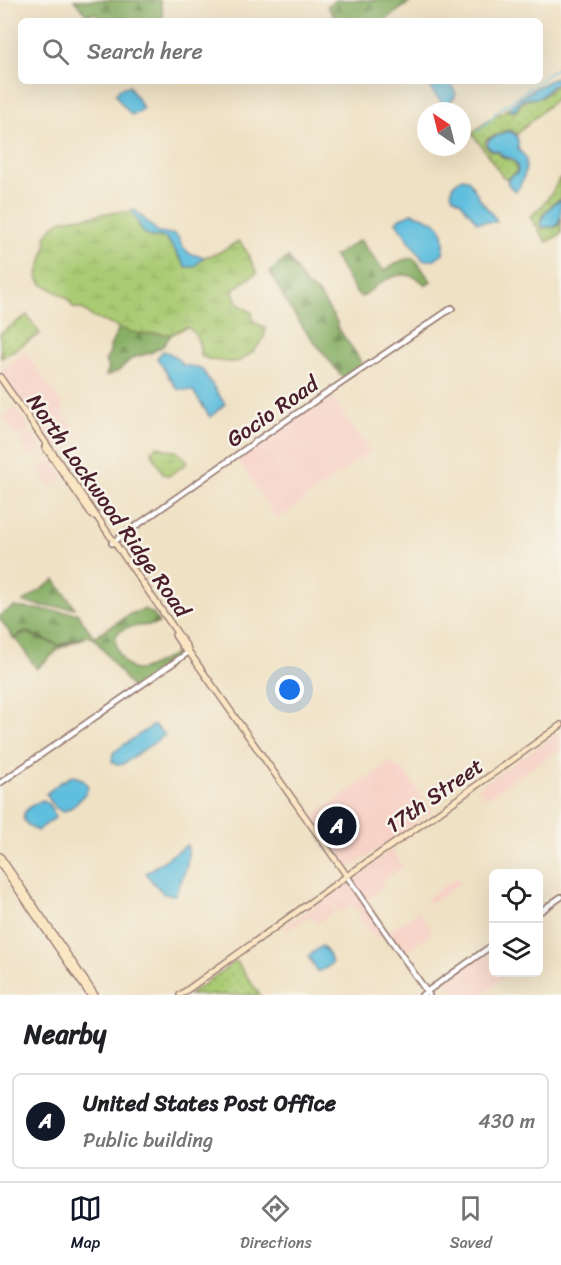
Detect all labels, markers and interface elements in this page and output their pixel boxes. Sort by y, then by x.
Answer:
search box [18,18,543,84]
text: Search here [87,32,203,71]
icon: search [39,35,72,68]
north arrow [417,102,471,156]
street label: Gocio Road [218,364,328,458]
street label: North Lockwood Ridge Road [16,385,202,627]
your location [275,675,304,704]
street label: 17th Street [377,747,492,844]
pin: A [318,804,356,848]
map controls [489,869,543,977]
button: locate [489,869,543,923]
button: layers [489,923,543,977]
text: Nearby [24,1011,106,1057]
text: United States Post Office [83,1084,336,1123]
text: A [39,1104,52,1139]
text: 430 m [478,1104,535,1139]
text: Public building [83,1123,213,1158]
tab: Map [69,1192,102,1257]
tab: Directions [240,1192,312,1257]
tab: Saved [450,1192,492,1257]

